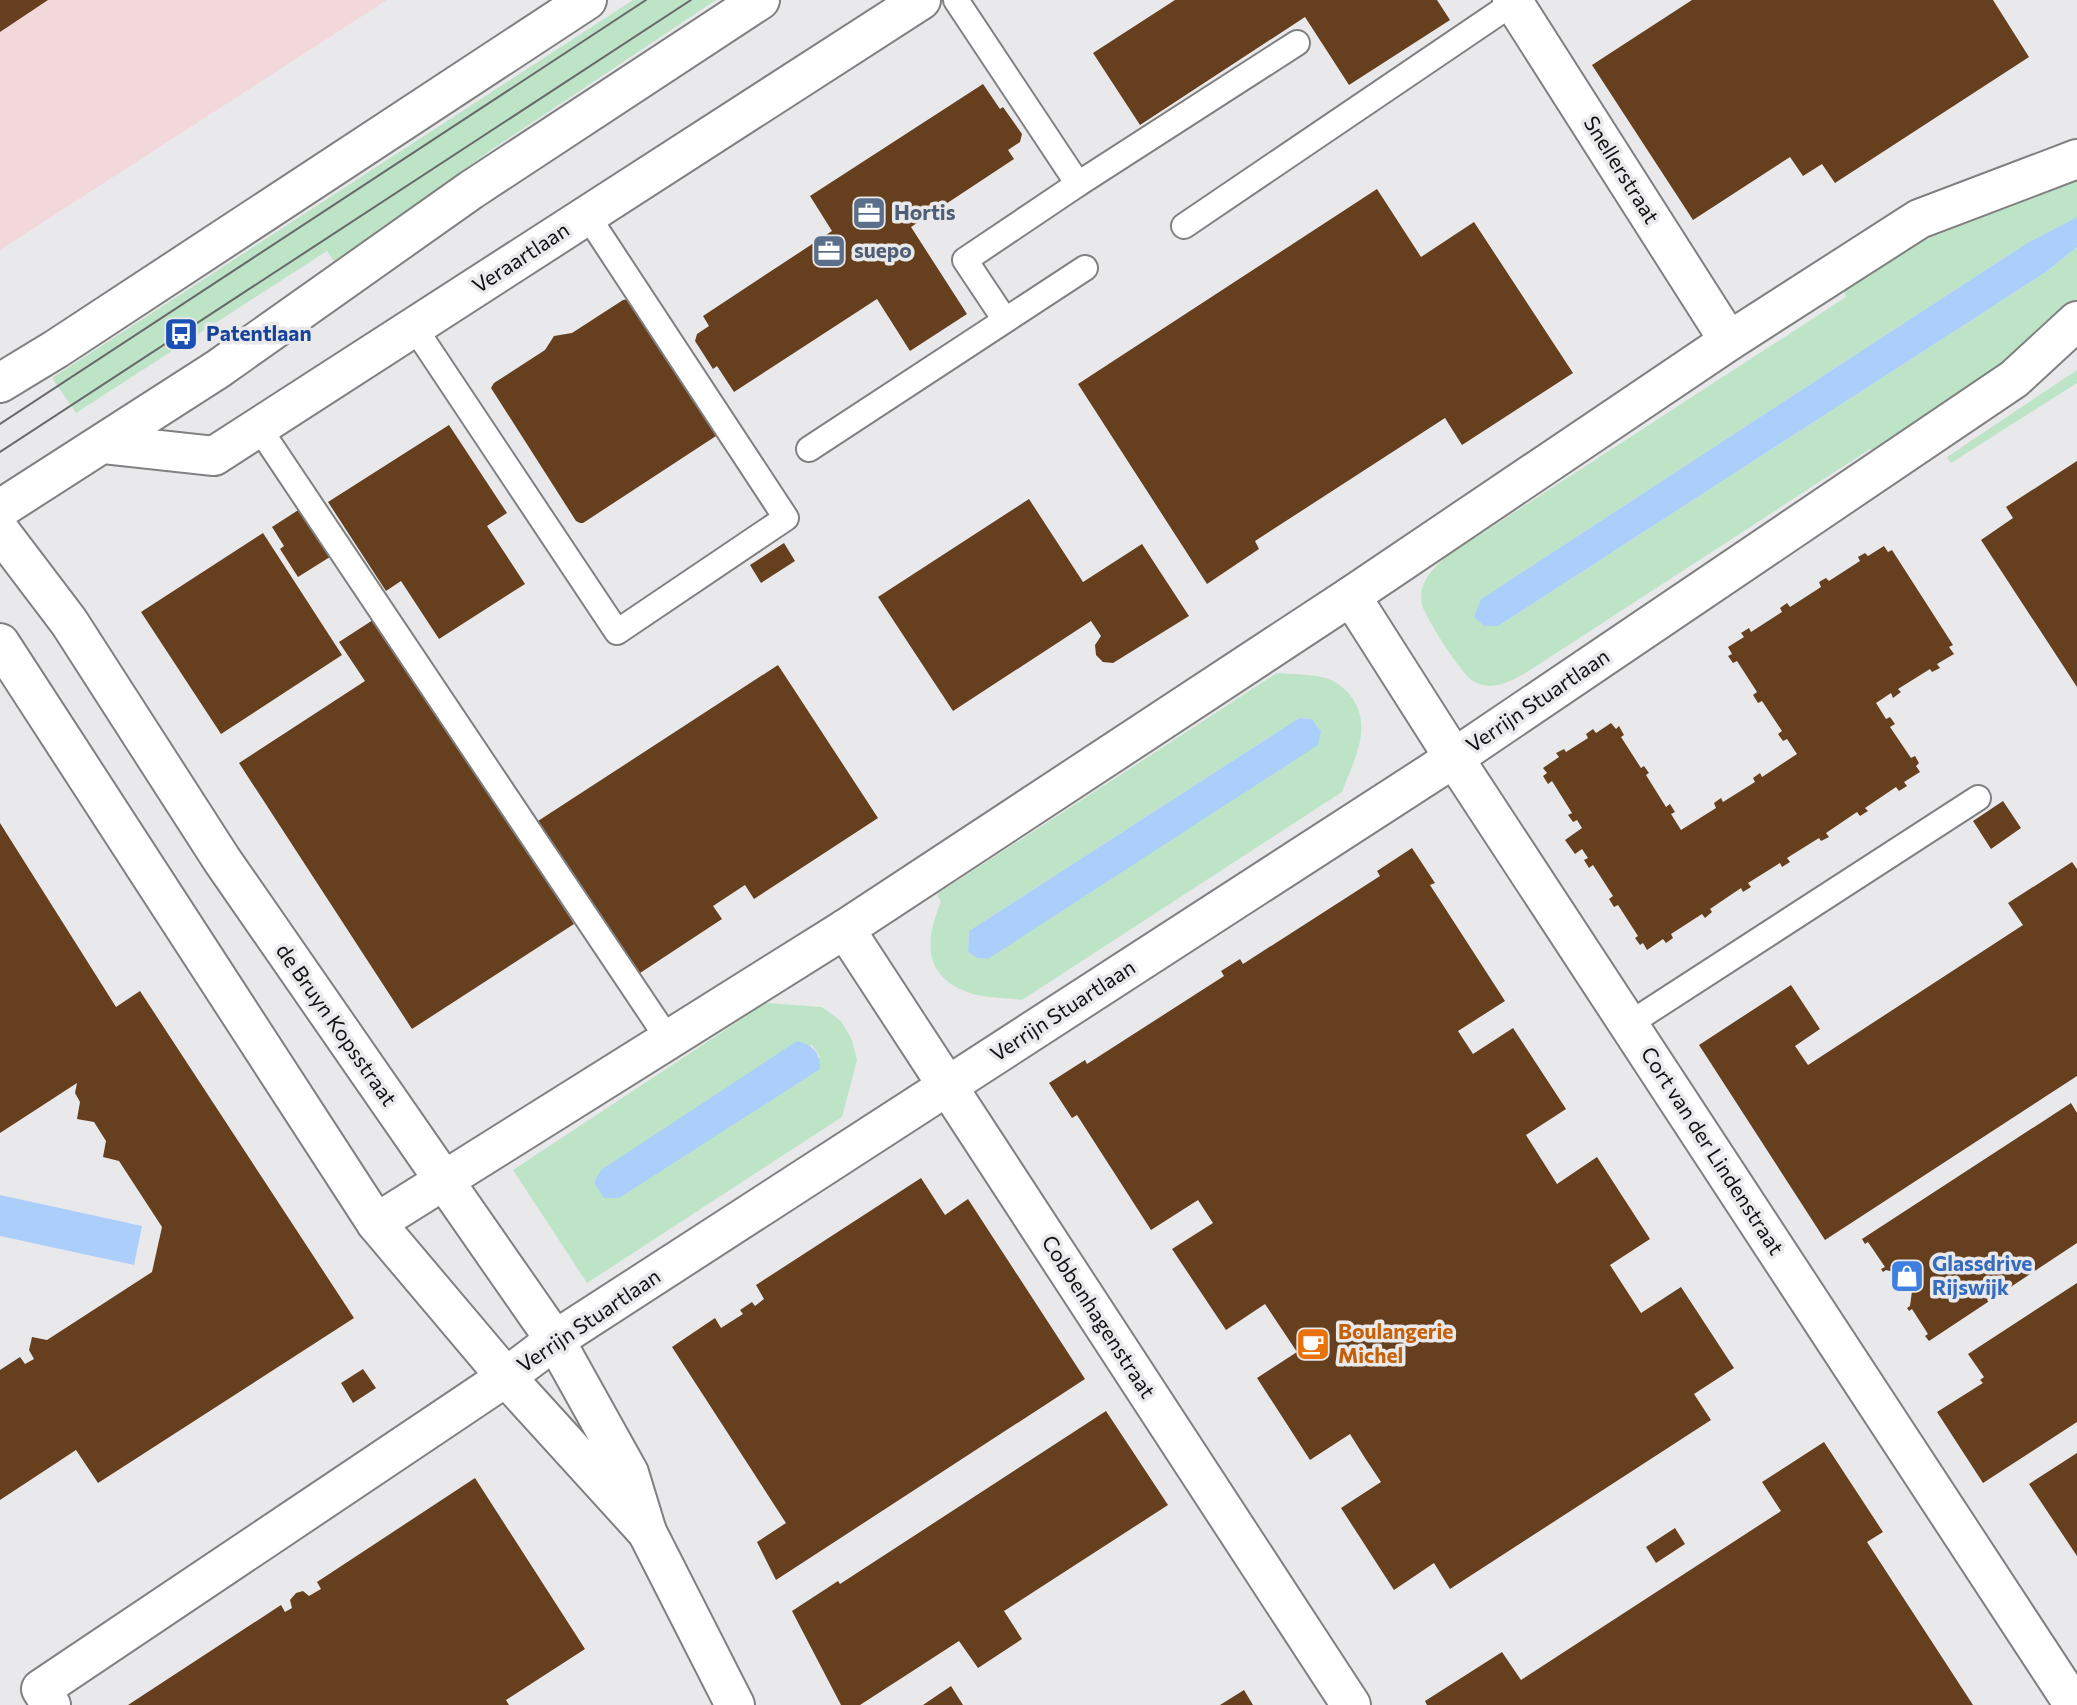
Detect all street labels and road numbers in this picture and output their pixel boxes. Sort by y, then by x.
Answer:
street label: Snellerstraat [1579,111,1665,228]
street label: Veraartlaan [467,216,573,297]
street label: Verrijn Stuartlaan [1461,643,1614,757]
street label: de Bruyn Kopsstraat [272,938,403,1110]
street label: Verrijn Stuartlaan [985,954,1139,1066]
street label: Cort van der Lindenstraat [1637,1042,1790,1259]
street label: Cobbenhagenstraat [1037,1230,1161,1402]
street label: Verrijn Stuartlaan [512,1263,665,1377]

